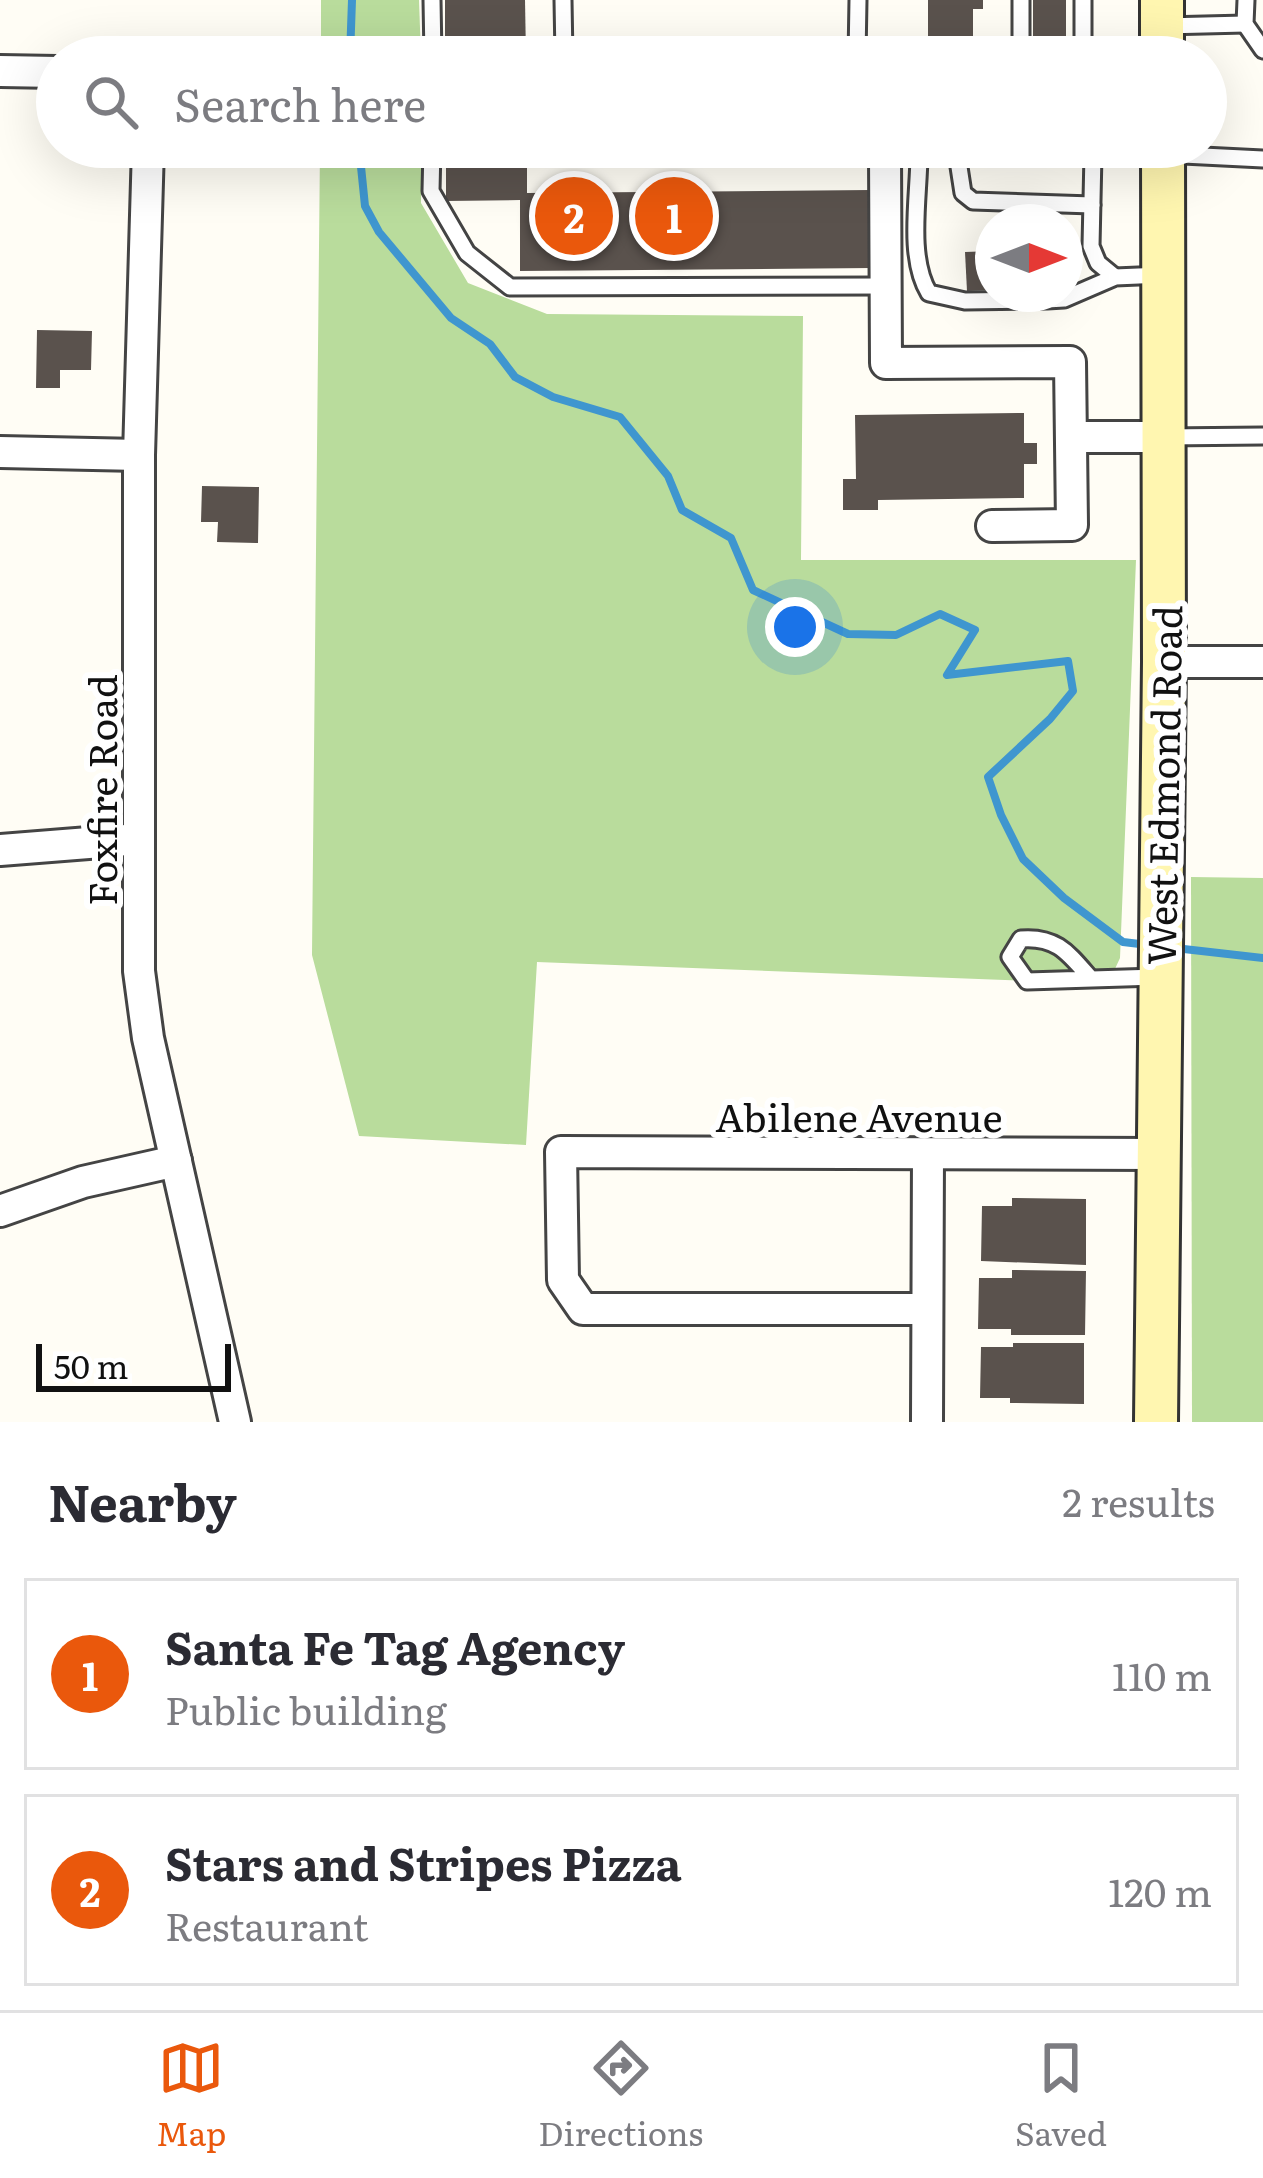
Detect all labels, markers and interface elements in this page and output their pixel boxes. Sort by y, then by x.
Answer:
search box [36,36,1227,168]
icon: search [78,69,144,135]
text: Search here [174,69,426,136]
pin: 2 [535,171,613,261]
pin: 1 [635,171,713,261]
north arrow [975,204,1083,312]
your location [765,597,825,657]
street label: West Edmond Road [1130,605,1194,965]
street label: Foxfire Road [71,674,129,906]
street label: Abilene Avenue [715,1086,1003,1144]
scale bar [36,1338,231,1391]
text: 50 m [54,1340,128,1389]
text: Nearby [48,1462,237,1538]
text: 2 results [1062,1471,1215,1529]
text: Santa Fe Tag Agency [165,1612,625,1679]
text: 1 [82,1645,98,1703]
text: 110 m [1112,1645,1212,1703]
text: Public building [165,1679,447,1737]
text: Stars and Stripes Pizza [165,1828,681,1895]
text: 2 [80,1861,100,1919]
text: 120 m [1108,1861,1212,1919]
text: Restaurant [165,1895,369,1953]
tab: Map [156,2035,226,2156]
tab: Directions [538,2035,703,2156]
tab: Saved [1015,2035,1107,2156]

